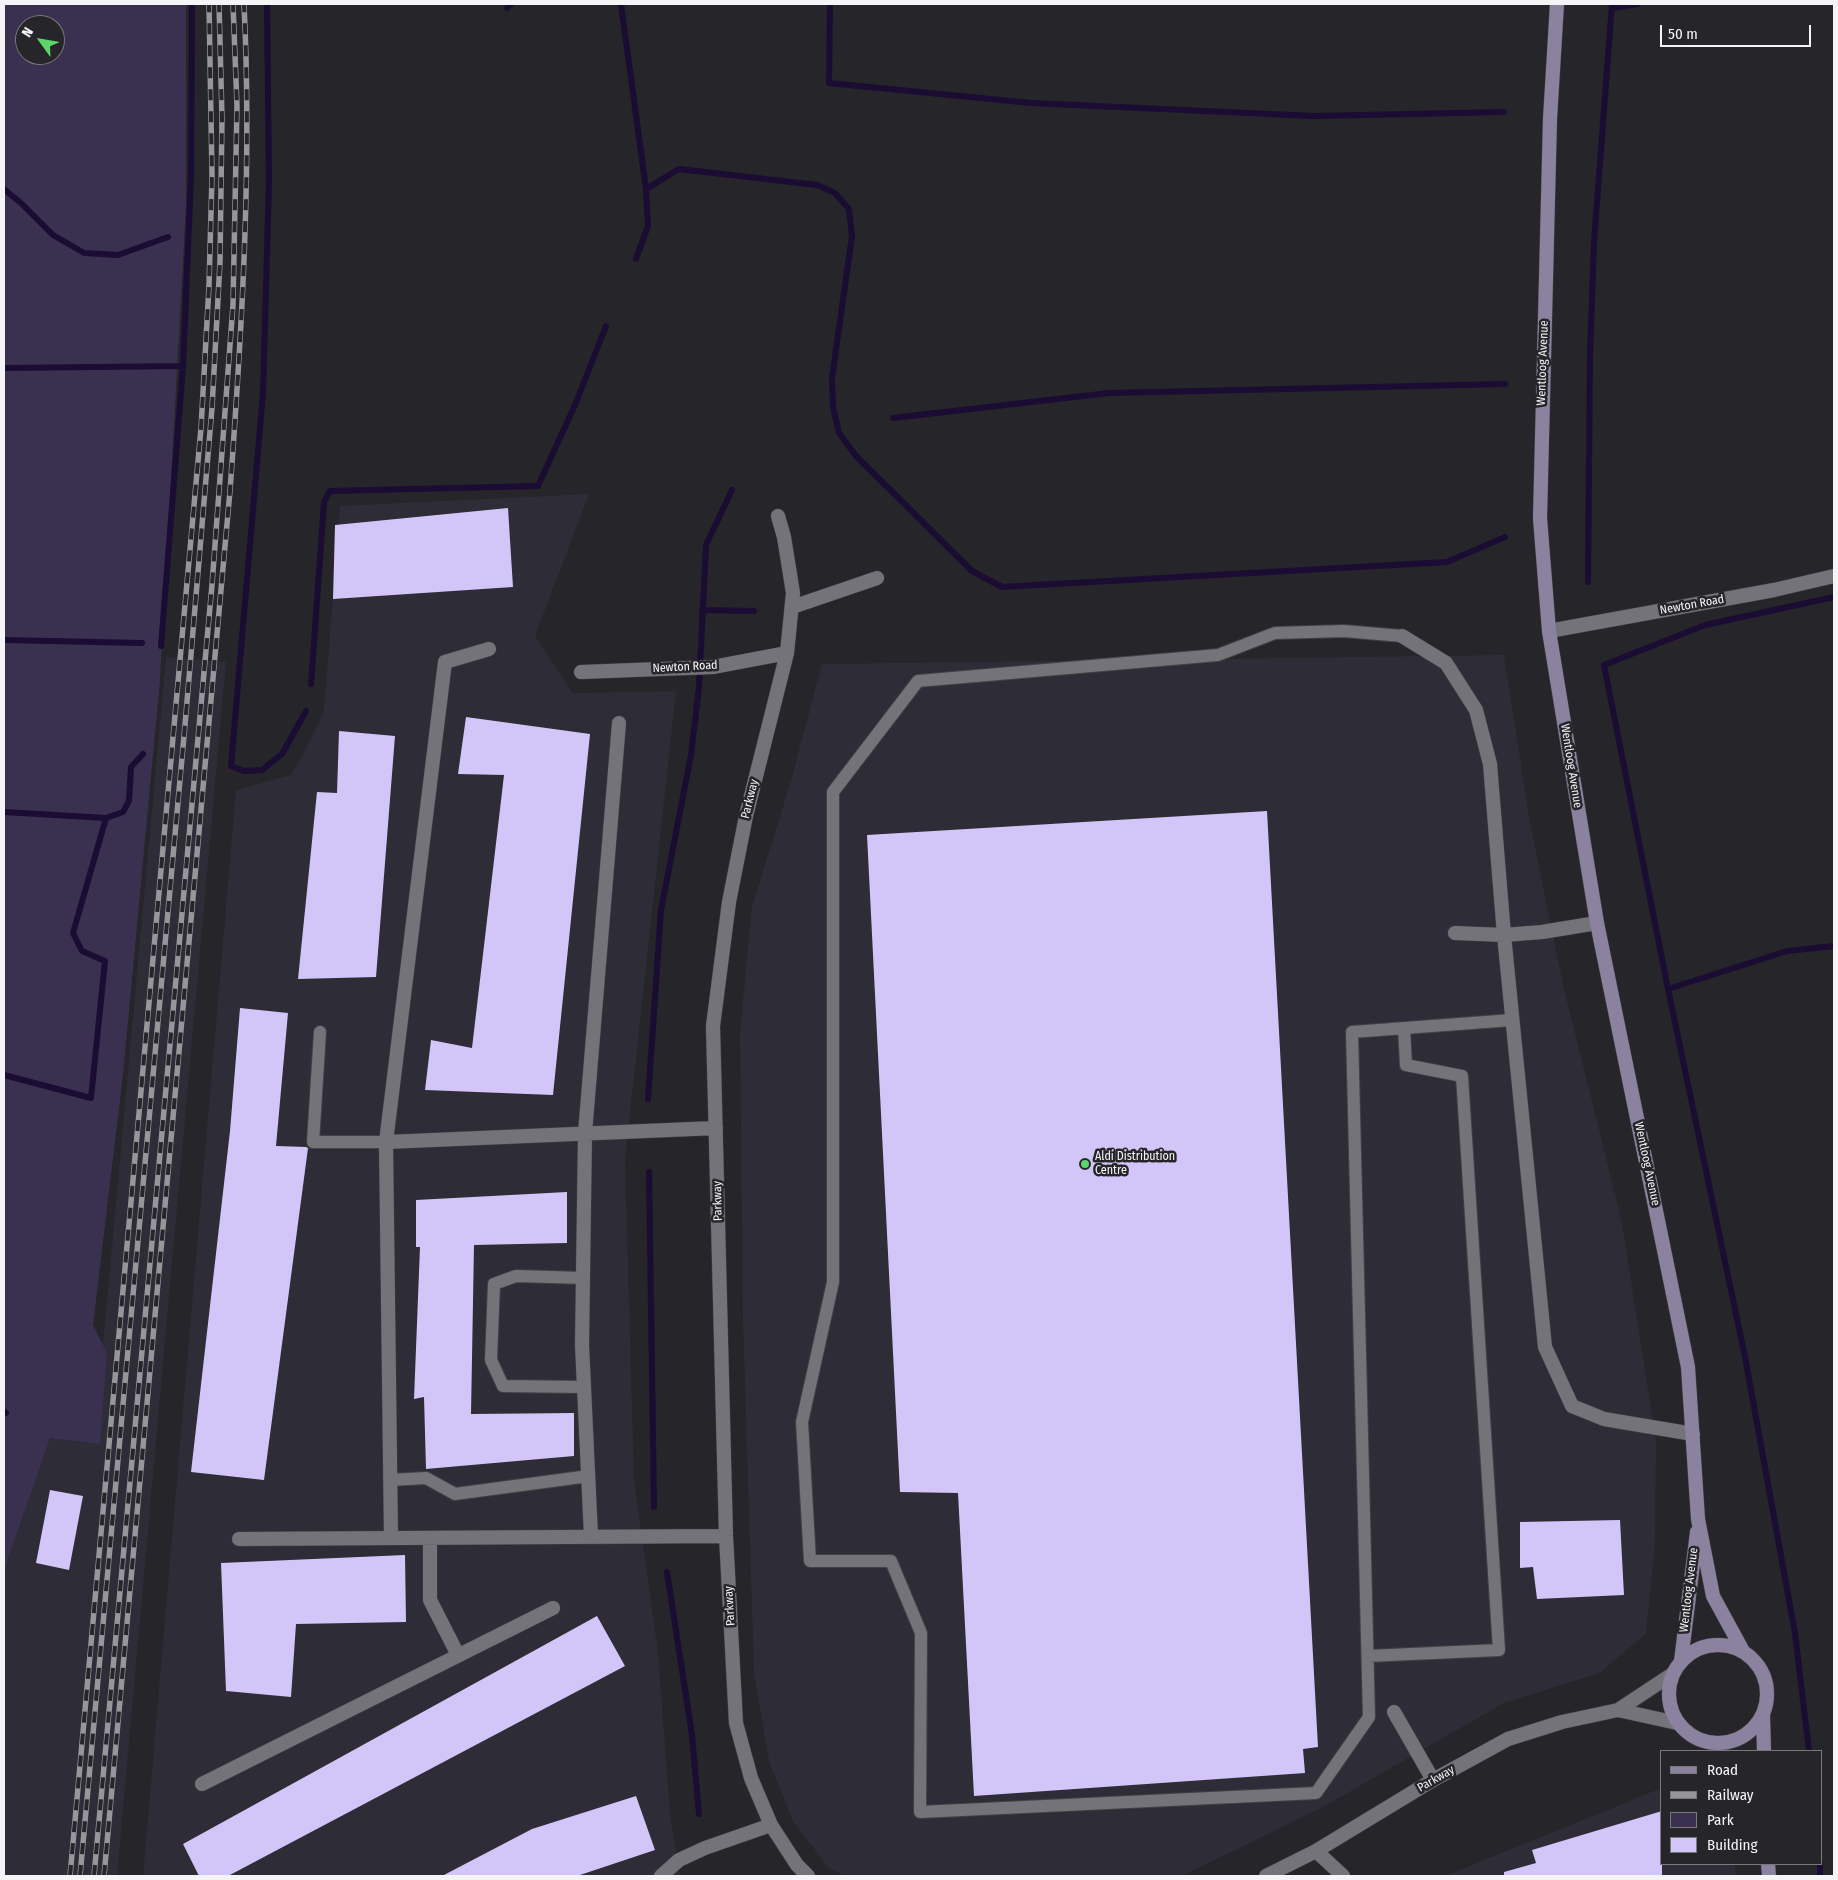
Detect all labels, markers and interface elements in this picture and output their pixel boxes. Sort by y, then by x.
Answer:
north arrow [15,15,65,65]
scale bar [1663,15,1814,47]
text: N [18,24,37,40]
text: 50 m [1668,25,1698,43]
street label: Wentloog Avenue [1534,320,1552,406]
street label: Newton Road [1659,592,1725,618]
street label: Newton Road [652,658,718,676]
street label: Wentloog Avenue [1557,723,1585,809]
street label: Parkway [738,778,762,820]
street label: Wentloog Avenue [1631,1121,1663,1207]
place label: Aldi Distribution Centre [1095,1150,1175,1178]
marker: Aldi Distribution Centre [1079,1158,1091,1170]
street label: Parkway [710,1181,726,1221]
street label: Wentloog Avenue [1677,1547,1701,1633]
street label: Parkway [722,1586,738,1626]
legend [1660,1750,1823,1865]
text: Road [1707,1761,1738,1779]
street label: Parkway [1415,1763,1457,1795]
text: Railway [1707,1786,1754,1804]
text: Park [1707,1811,1734,1829]
text: Building [1707,1836,1758,1854]

